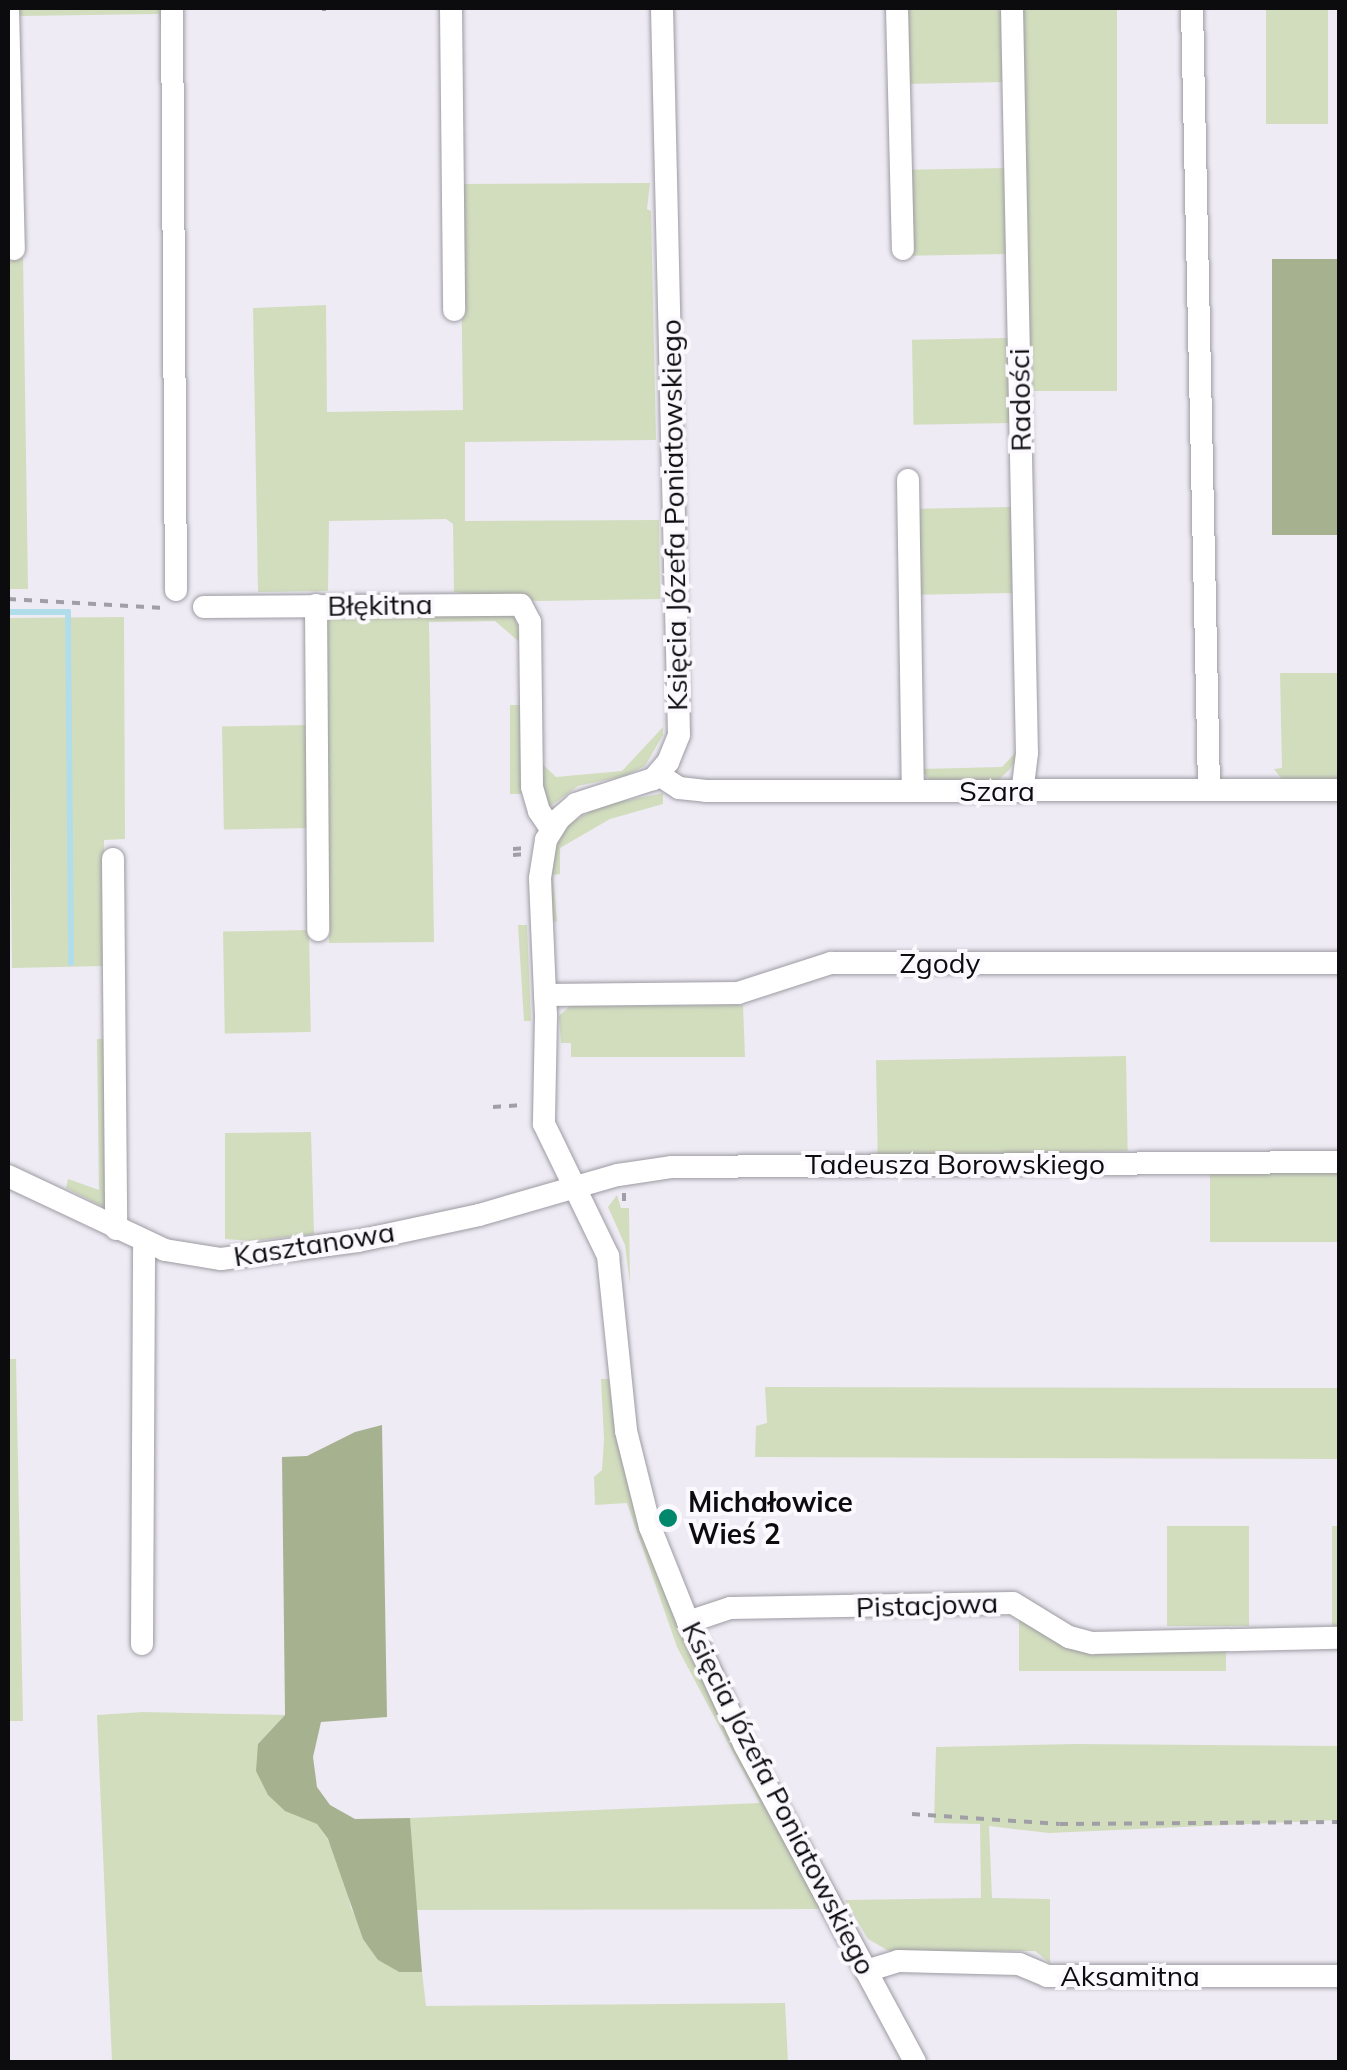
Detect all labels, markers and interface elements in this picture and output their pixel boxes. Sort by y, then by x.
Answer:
street label: Księcia Józefa Poniatowskiego [654,319,694,711]
street label: Radości [1002,348,1038,452]
street label: Błękitna [327,587,433,623]
street label: Szara [959,774,1035,808]
street label: Zgody [900,946,980,980]
street label: Tadeusza Borowskiego [805,1147,1105,1181]
street label: Kasztanowa [231,1215,397,1273]
place label: Michałowice Wieś 2 [688,1485,853,1551]
marker: Michałowice Wieś 2 [657,1507,679,1529]
street label: Pistacjowa [855,1586,999,1624]
street label: Księcia Józefa Poniatowskiego [675,1616,883,1980]
street label: Aksamitna [1060,1959,1200,1993]

